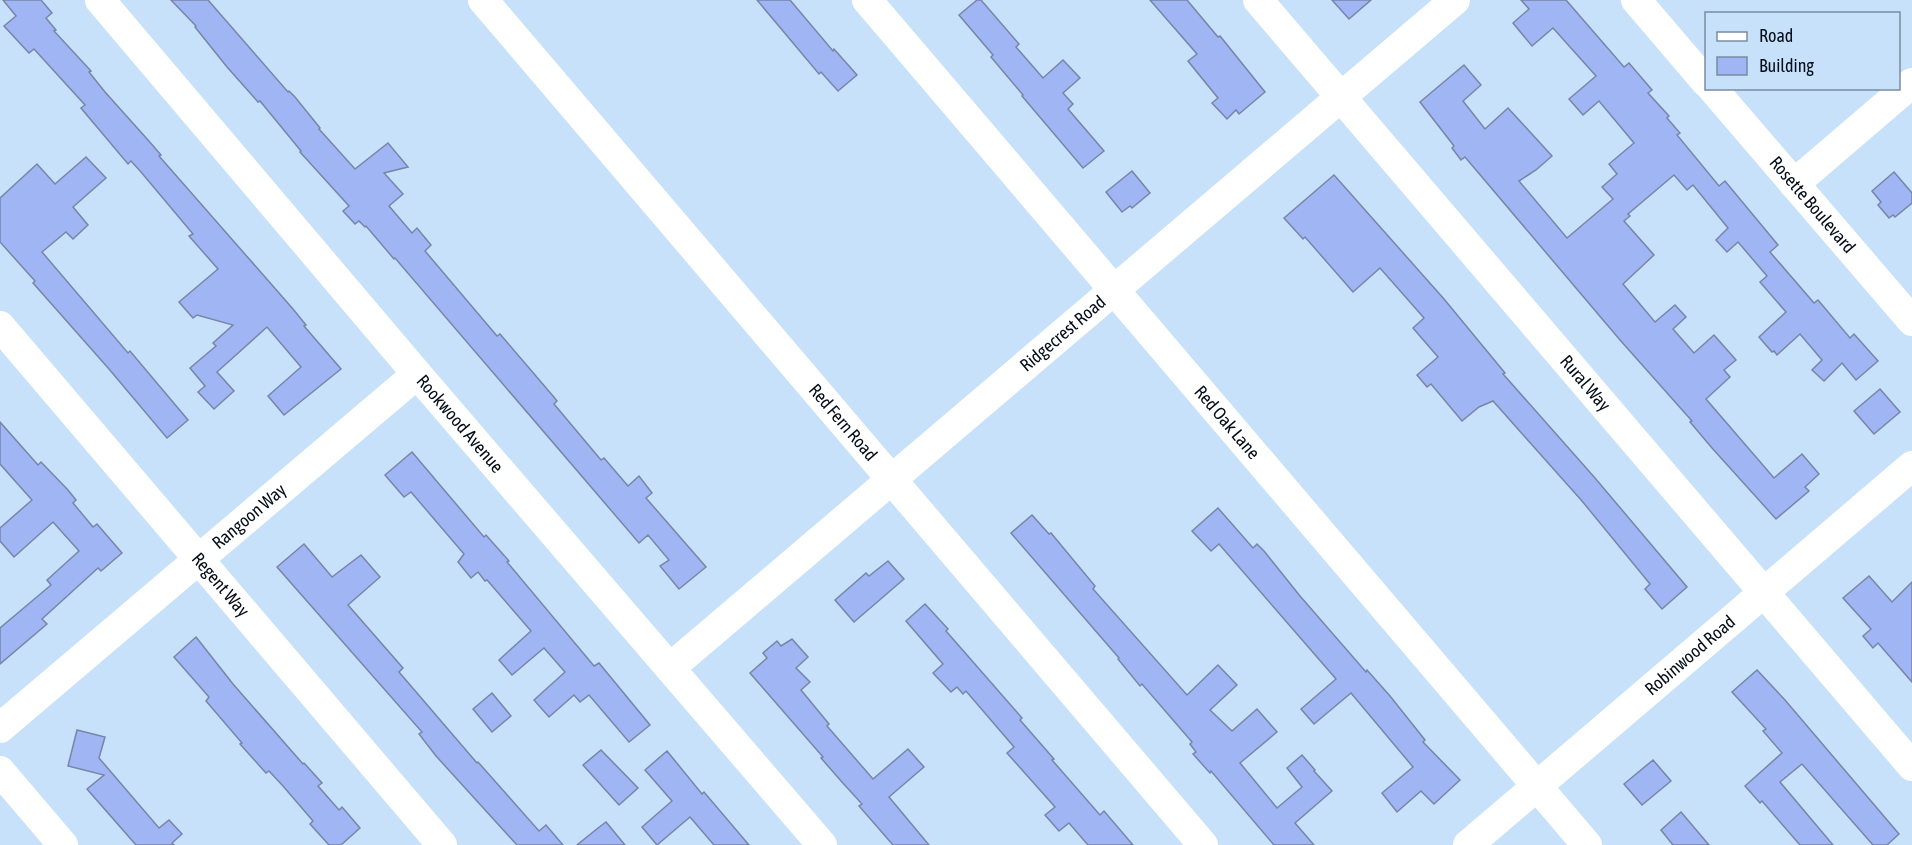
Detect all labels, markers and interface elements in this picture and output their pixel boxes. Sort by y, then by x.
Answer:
legend [1705,12,1900,90]
text: Road [1759,25,1793,46]
text: Building [1759,55,1814,76]
street label: Rosette Boulevard [1765,152,1860,257]
street label: Ridgecrest Road [1016,291,1110,375]
street label: Rural Way [1556,351,1615,415]
street label: Rookwood Avenue [412,370,508,477]
street label: Red Fern Road [805,379,882,465]
street label: Red Oak Lane [1190,381,1264,463]
street label: Rangoon Way [208,479,290,553]
street label: Regent Way [188,548,254,621]
street label: Robinwood Road [1640,611,1739,699]

